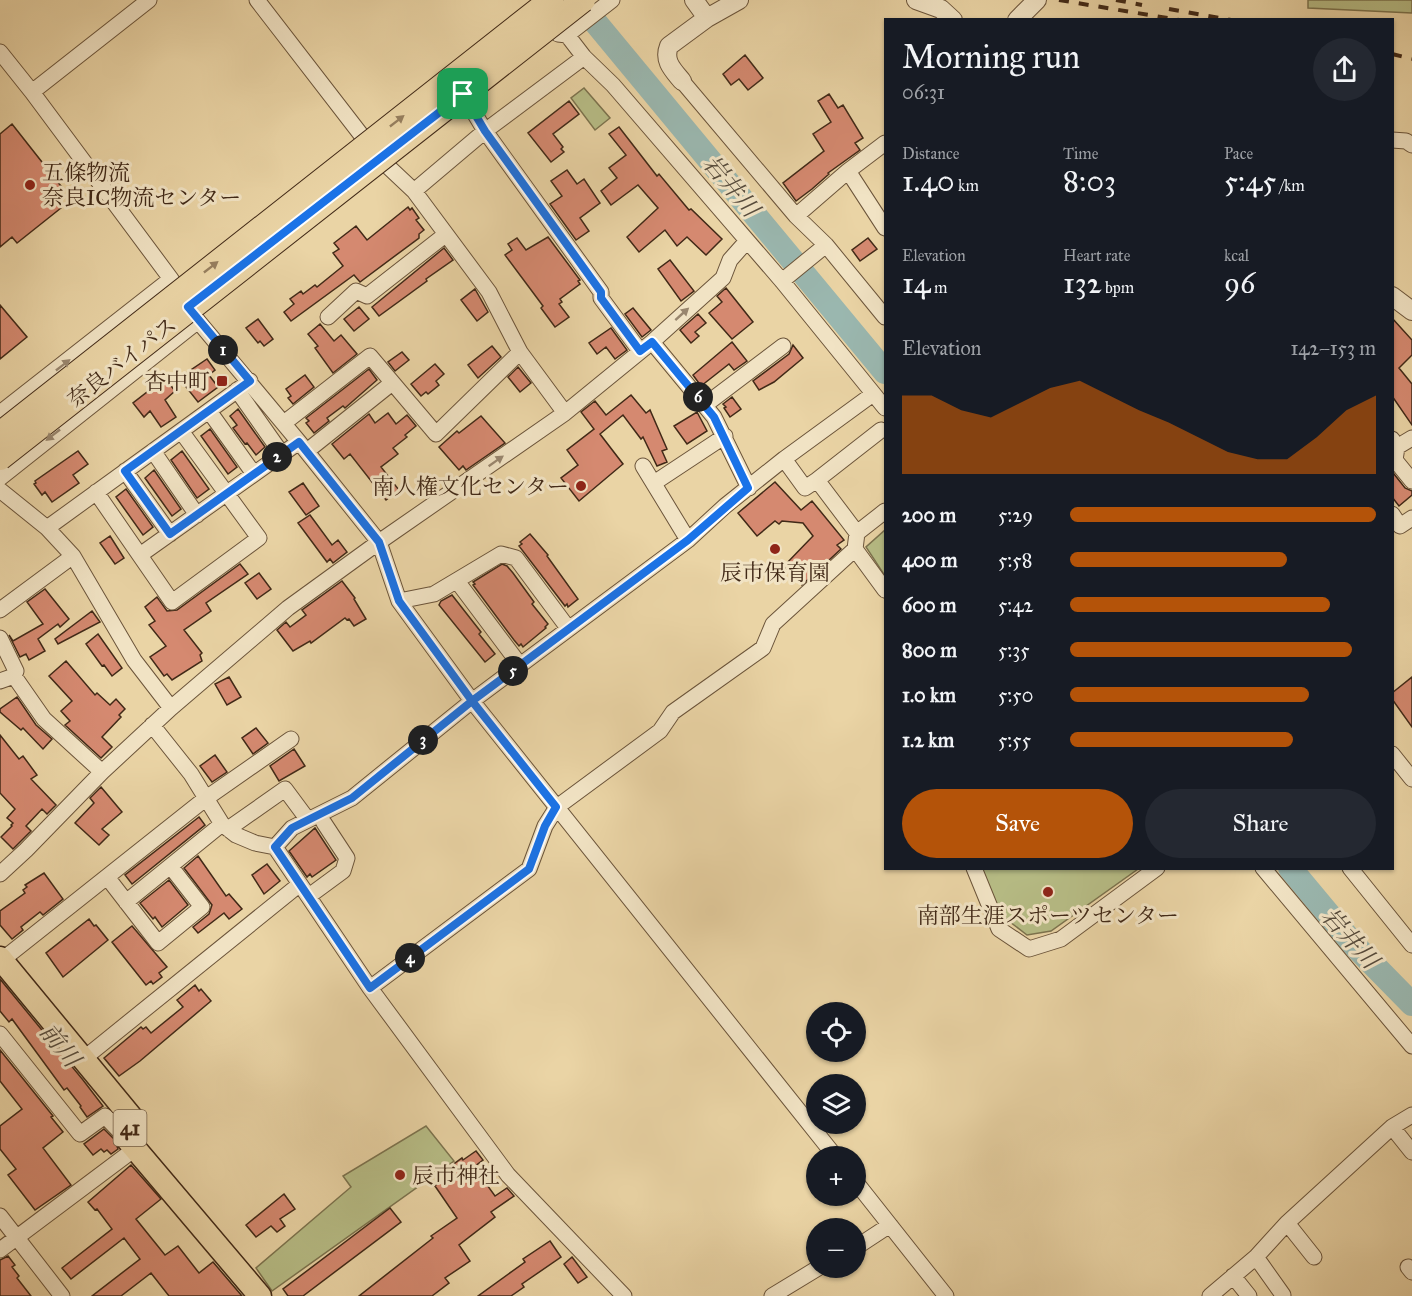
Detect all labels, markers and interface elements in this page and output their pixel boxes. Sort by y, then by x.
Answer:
text: Morning run [902,37,1080,77]
button: share [1313,38,1376,101]
pin [437,68,488,119]
icon: arrive [446,77,479,110]
text: 06:31 [902,80,945,104]
one-way arrow [389,115,405,128]
text: Distance [902,144,959,163]
text: Time [1063,144,1098,163]
text: Pace [1224,144,1253,163]
water label: 岩井川 [696,149,768,226]
place label: 五條物流 奈良IC物流センター [42,159,241,211]
text: 1.40 [902,163,955,199]
text: 8:03 [1063,163,1116,199]
text: 5:45 [1224,163,1276,199]
text: km [955,176,979,195]
text: /km [1276,176,1305,195]
marker: 五條物流 奈良IC物流センター [23,178,37,192]
text: Elevation [902,246,966,265]
text: Heart rate [1063,246,1130,265]
text: kcal [1224,246,1249,265]
one-way arrow [203,262,218,274]
text: 14 [902,265,931,301]
text: 132 [1063,265,1102,301]
text: 96 [1224,265,1256,301]
text: m [931,278,947,297]
text: bpm [1102,278,1134,297]
one-way arrow [674,308,690,321]
street label: 奈良バイパス [62,311,182,413]
pin: 1 [208,335,238,365]
text: Elevation [902,336,981,360]
text: 142–153 m [1290,336,1376,360]
text: 1 [220,340,226,359]
one-way arrow [55,358,71,371]
place label: 杏中町 [144,368,210,395]
marker: 杏中町 [215,374,229,388]
pin: 6 [683,382,713,412]
text: 6 [694,387,702,406]
one-way arrow [45,428,61,441]
pin: 2 [262,442,292,472]
text: 2 [273,447,281,466]
one-way arrow [488,456,504,467]
place label: 南人権文化センター [372,473,569,500]
marker: 南人権文化センター [574,479,588,493]
text: 200 m [902,503,956,527]
text: 5:29 [998,503,1033,527]
marker: 辰市保育園 [768,542,782,556]
text: 400 m [902,548,958,572]
text: 5:58 [998,548,1032,572]
place label: 辰市保育園 [720,559,830,586]
text: 600 m [902,593,957,617]
text: 5:42 [998,593,1033,617]
text: 800 m [902,638,957,662]
text: 5:35 [998,638,1030,662]
pin: 5 [498,656,528,686]
text: 5 [509,661,517,680]
text: 1.0 km [902,683,956,707]
text: 5:50 [998,683,1033,707]
pin: 3 [408,725,438,755]
text: 1.2 km [902,728,954,752]
text: 5:55 [998,728,1031,752]
text: 3 [420,730,426,749]
button: Save [902,789,1133,858]
button: Share [1145,789,1376,858]
marker: 南部生涯スポーツセンター [1041,885,1055,899]
water label: 岩井川 [1315,901,1387,977]
place label: 南部生涯スポーツセンター [917,902,1179,929]
pin: 4 [395,943,425,973]
text: 4 [406,948,414,967]
map controls [806,1002,866,1278]
button: locate [806,1002,866,1062]
water label: 前川 [33,1017,89,1075]
button: layers [806,1074,866,1134]
road number: 41 [114,1110,146,1146]
button: + [806,1146,866,1206]
place label: 辰市神社 [412,1162,500,1189]
marker: 辰市神社 [393,1168,407,1182]
button: − [806,1218,866,1278]

